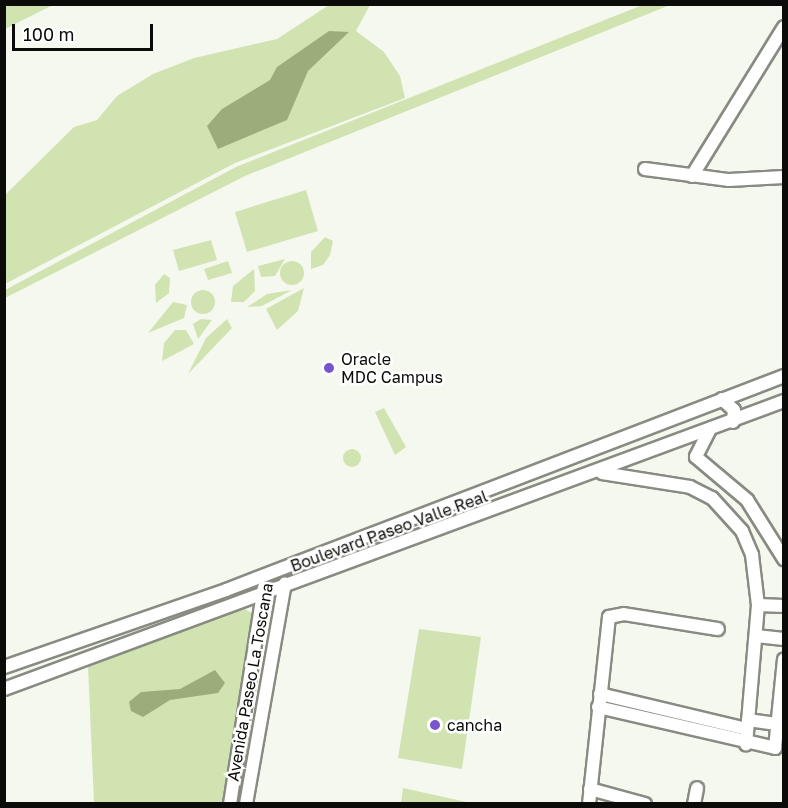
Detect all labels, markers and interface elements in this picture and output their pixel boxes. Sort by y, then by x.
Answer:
scale bar [15,12,156,50]
text: 100 m [23,23,74,45]
place label: Oracle MDC Campus [341,349,443,387]
marker: Oracle MDC Campus [322,361,336,375]
street label: Boulevard Paseo Valle Real [288,486,490,576]
street label: Avenida Paseo La Toscana [223,581,277,783]
place label: cancha [447,715,502,735]
marker: cancha [428,718,442,732]

